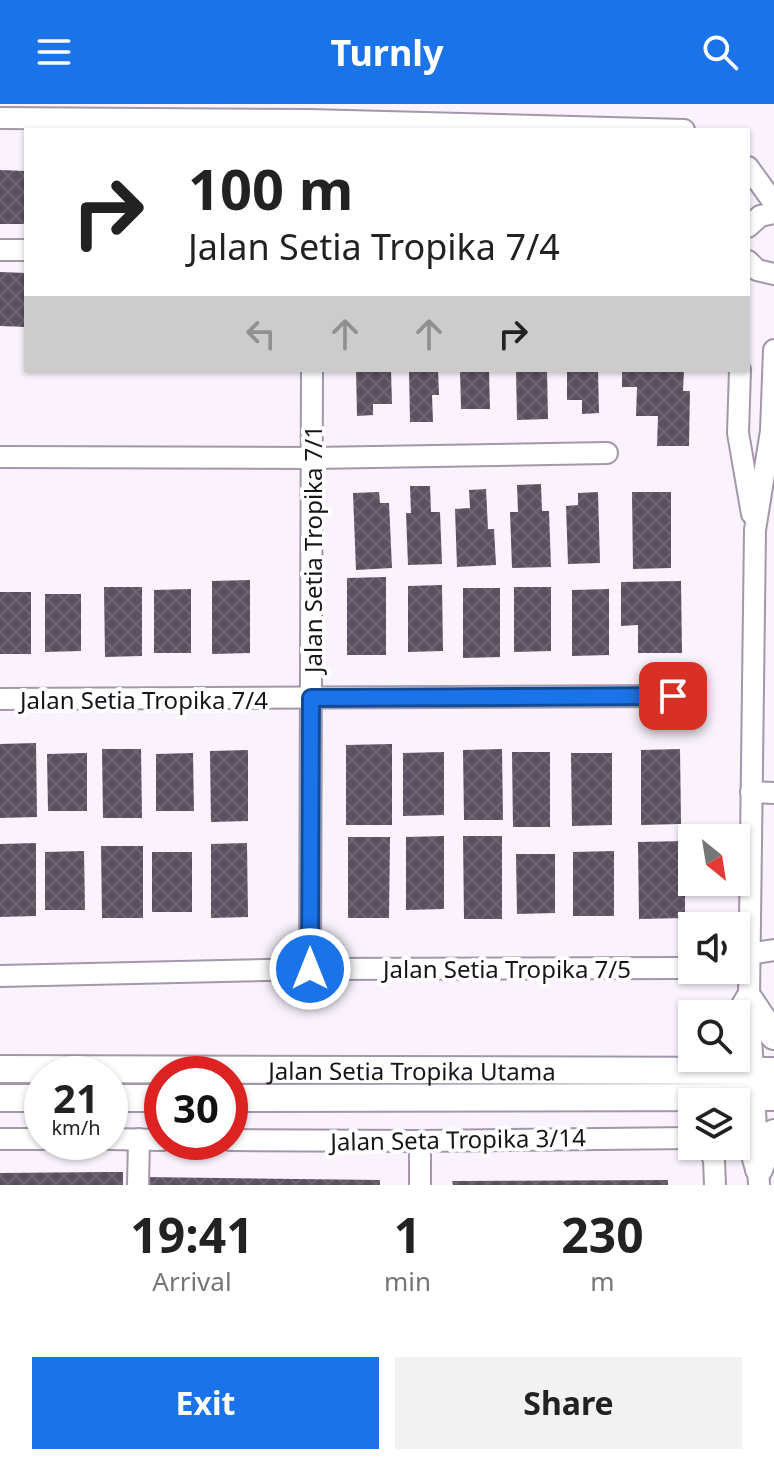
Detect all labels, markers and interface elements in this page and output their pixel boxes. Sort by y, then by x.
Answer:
text: Turnly [330,28,444,77]
icon: menu [32,30,76,74]
icon: search [698,30,742,74]
text: 100 m [188,150,353,226]
icon: right [56,160,160,264]
text: Jalan Setia Tropika 7/4 [188,222,560,271]
icon: left [239,312,283,356]
icon: ahead [323,312,367,356]
icon: ahead [407,312,451,356]
icon: right [491,312,535,356]
street label: Jalan Setia Tropika 7/1 [296,425,329,675]
pin [639,662,707,730]
icon: arrive [651,674,695,718]
street label: Jalan Setia Tropika 7/4 [18,683,268,716]
north arrow [678,824,750,896]
map controls [678,824,750,1160]
button: sound [678,912,750,984]
position arrow [268,927,352,1011]
street label: Jalan Setia Tropika 7/5 [381,952,631,985]
button: search [678,1000,750,1072]
street label: Jalan Setia Tropika Utama [266,1053,556,1087]
speed limit sign: 30 [144,1056,248,1160]
text: 21 [53,1070,99,1125]
button: layers [678,1088,750,1160]
text: km/h [51,1114,101,1141]
street label: Jalan Seta Tropika 3/14 [328,1120,586,1158]
text: 19:41 [130,1202,254,1267]
text: 1 [394,1202,421,1267]
text: 230 [561,1202,644,1267]
text: Arrival [152,1263,232,1299]
text: min [384,1263,431,1299]
text: m [590,1263,615,1299]
button: Exit [32,1357,379,1449]
button: Share [395,1357,742,1449]

